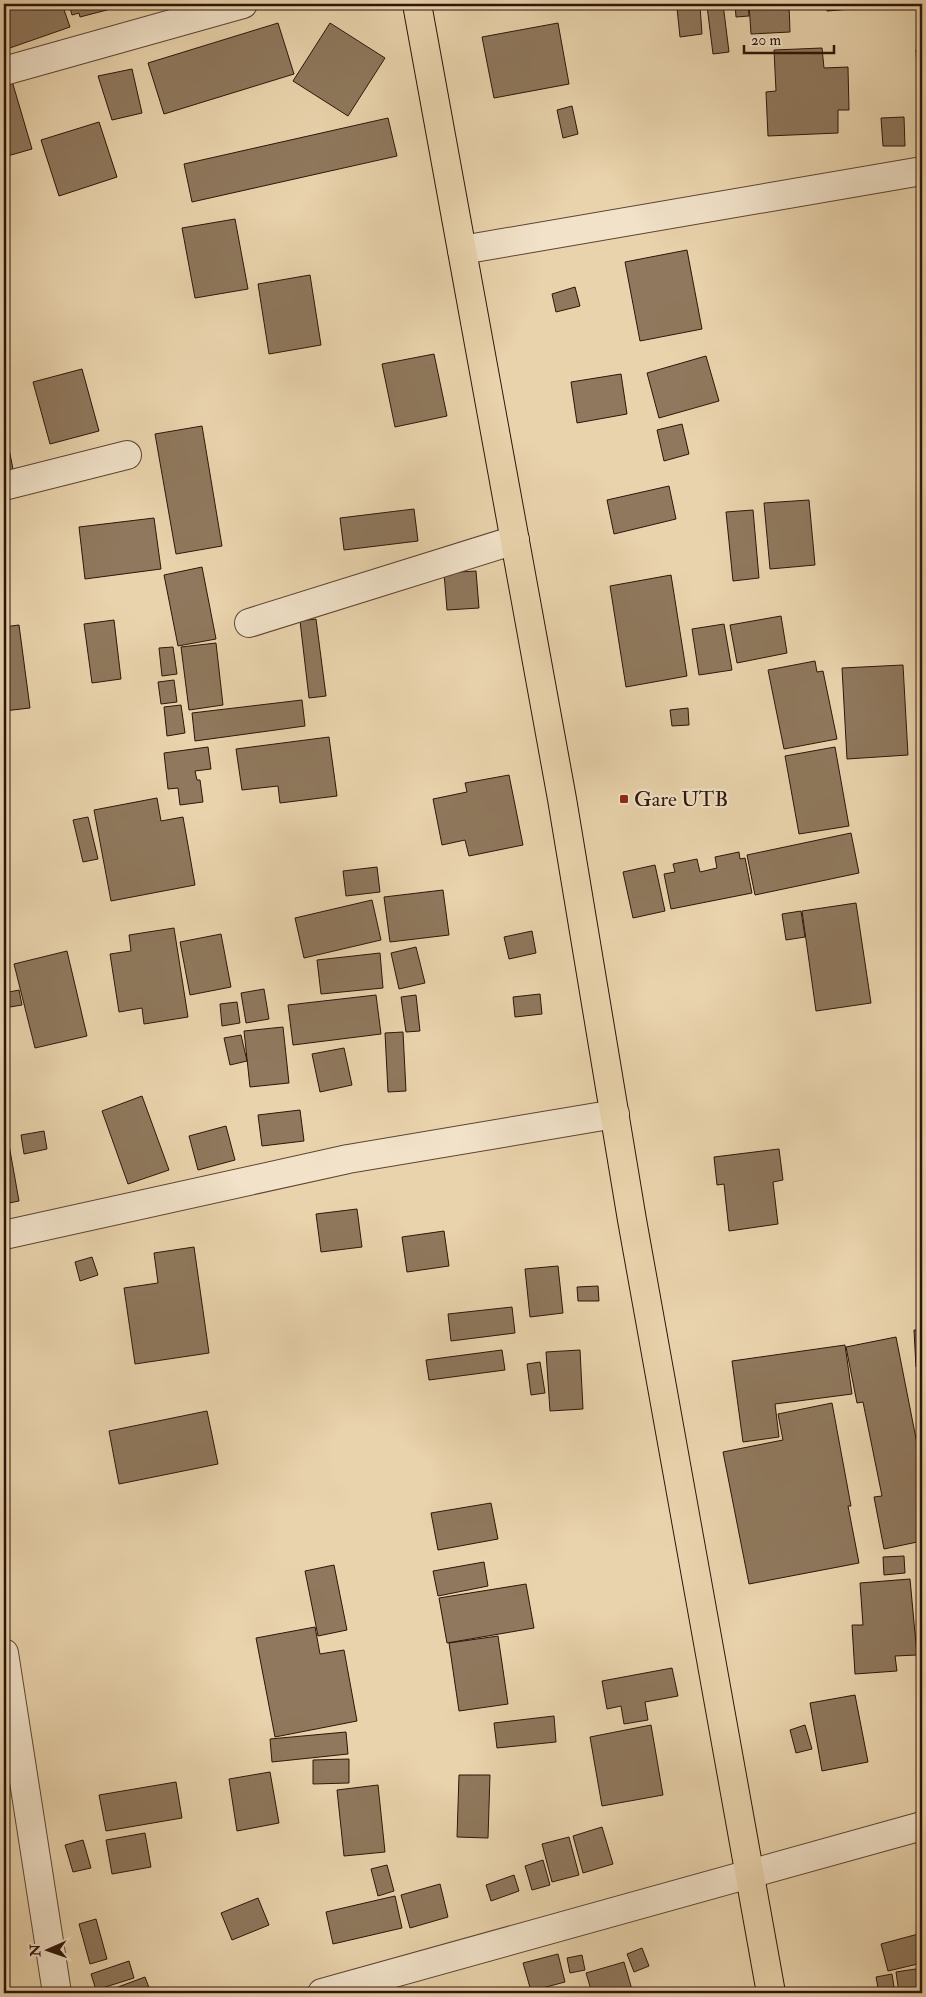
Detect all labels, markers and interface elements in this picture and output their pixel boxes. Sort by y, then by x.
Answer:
scale bar [744,22,834,54]
text: 20 m [751,31,781,50]
place label: Gare UTB [634,786,728,813]
marker: Gare UTB [618,793,630,805]
north arrow [22,1924,72,1974]
text: N [27,1943,44,1958]

